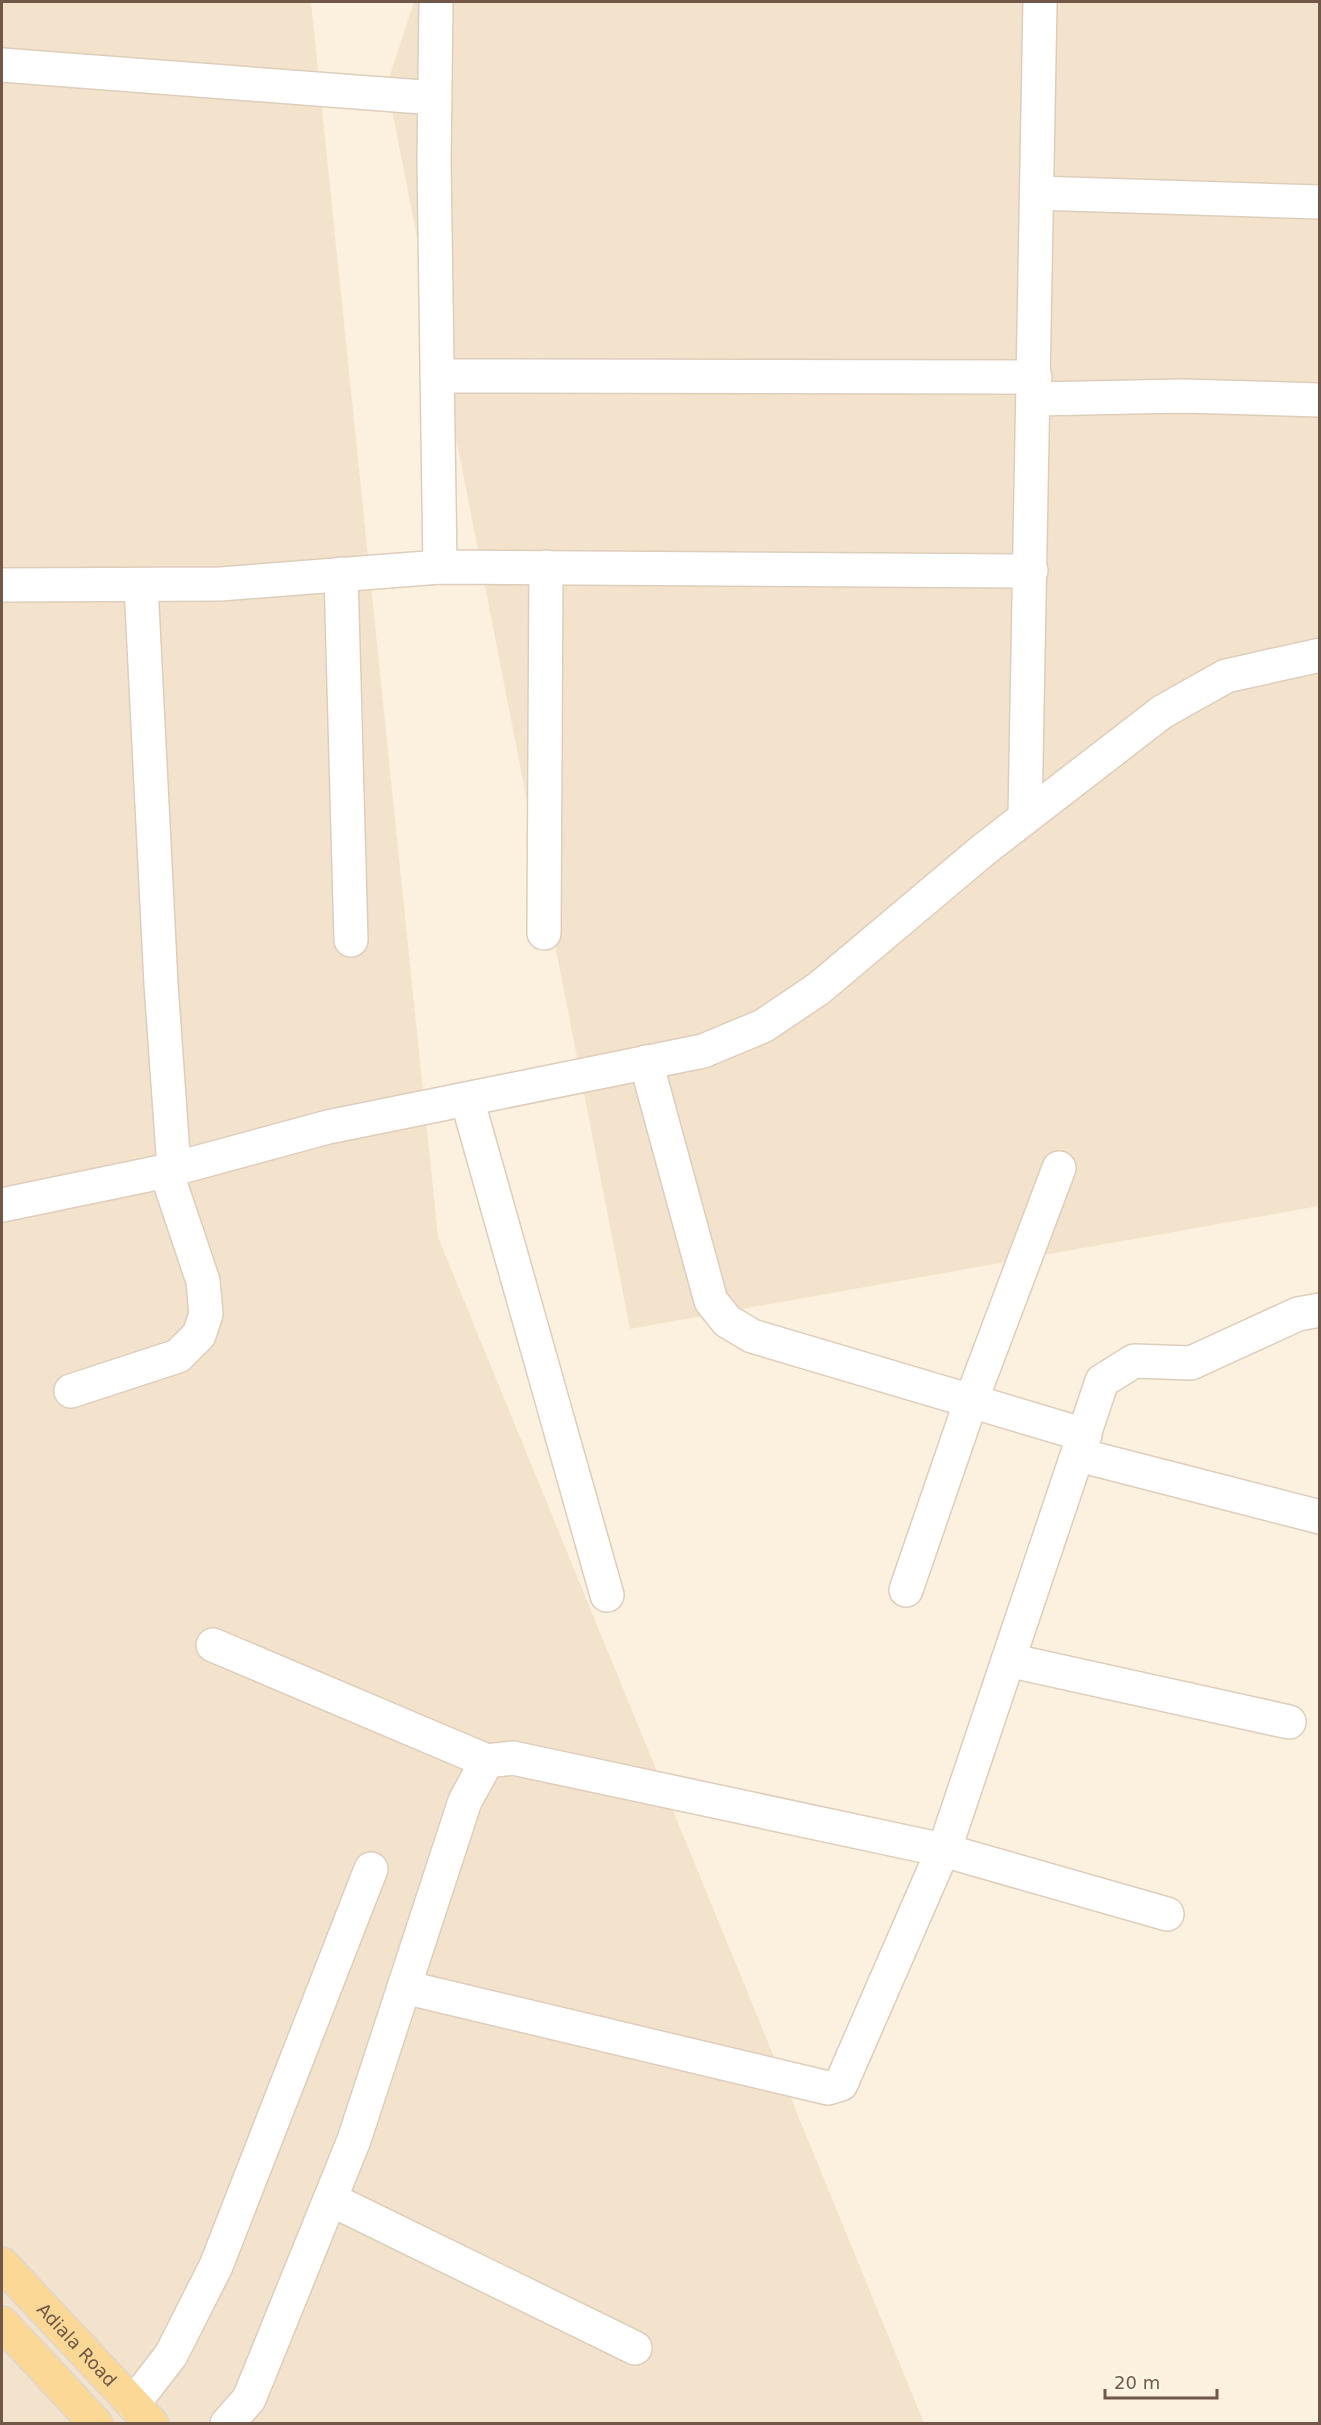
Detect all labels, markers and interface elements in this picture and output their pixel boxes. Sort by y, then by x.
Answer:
street label: Adiala Road [33,2298,121,2390]
scale bar [1105,2362,1218,2400]
text: 20 m [1114,2372,1160,2393]

